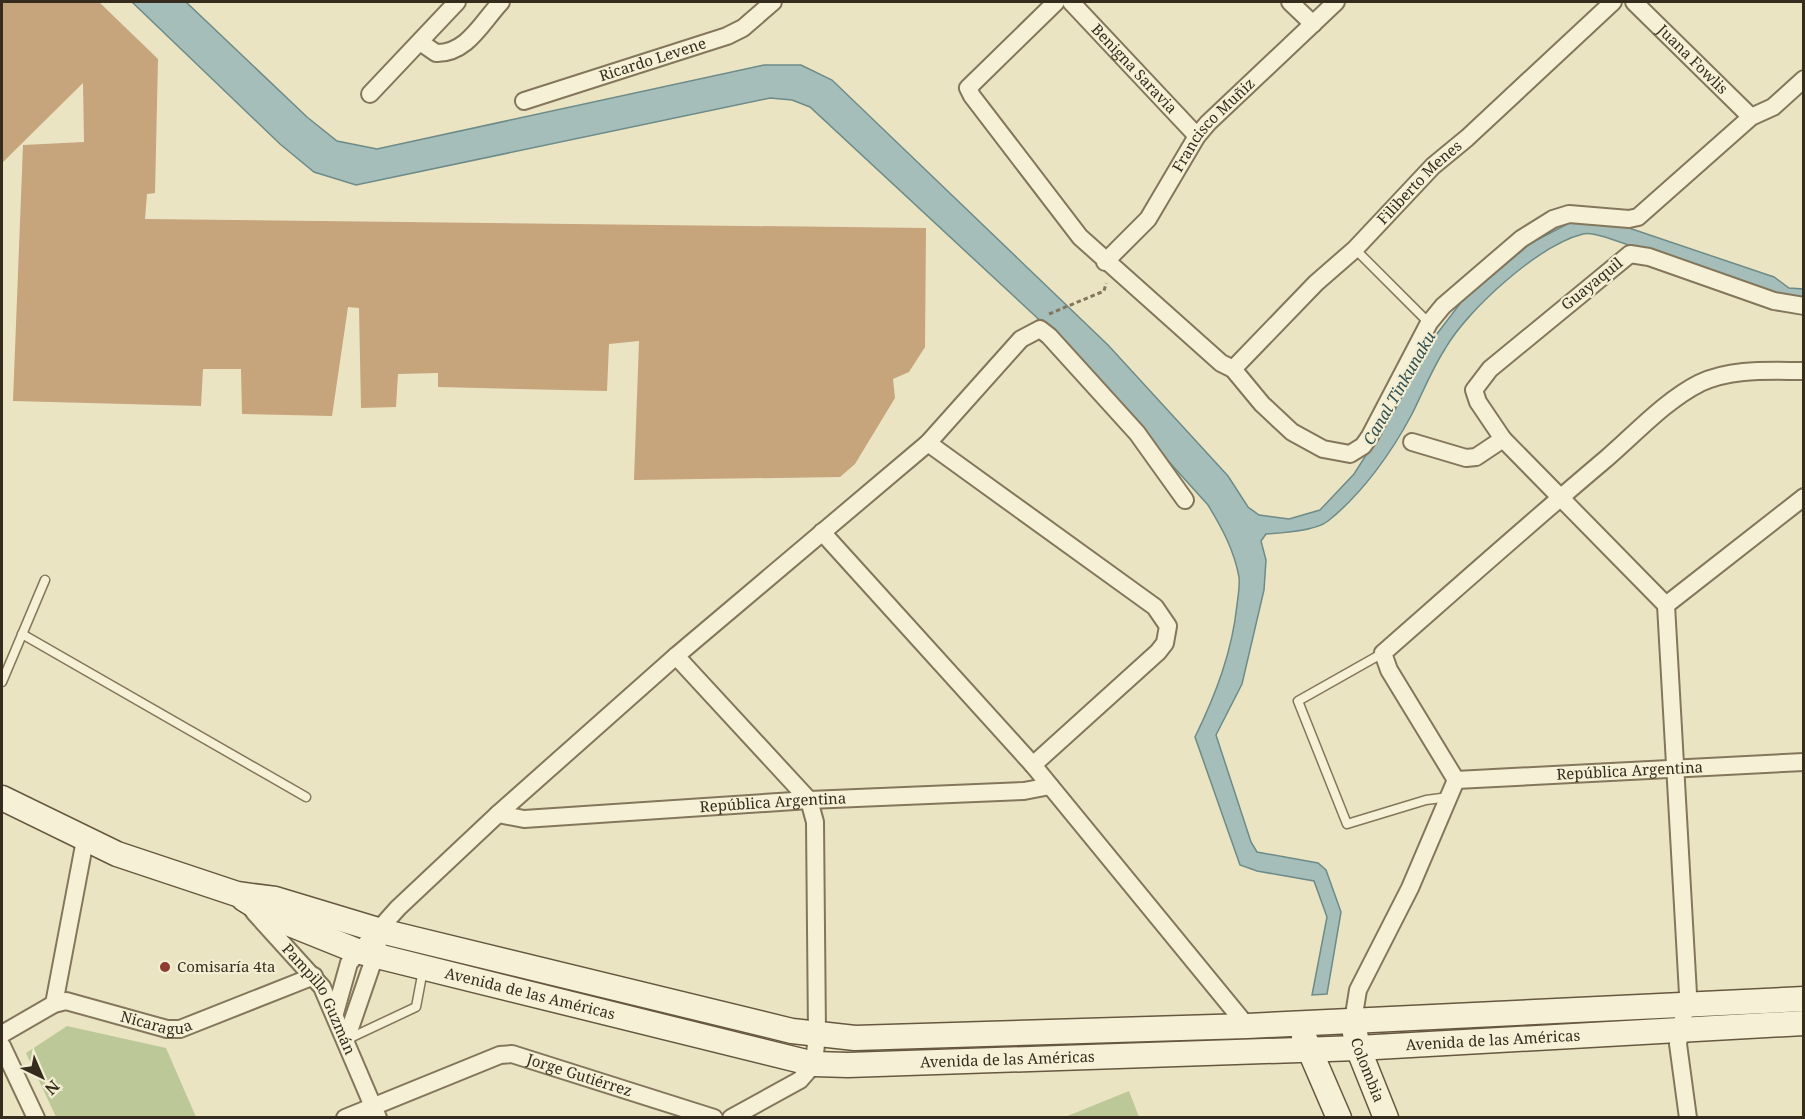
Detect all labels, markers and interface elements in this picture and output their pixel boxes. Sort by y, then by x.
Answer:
street label: Benigna Saravia [1088,19,1182,118]
street label: Juana Fowlis [1653,19,1733,98]
street label: Ricardo Levene [596,32,708,85]
street label: Francisco Muñiz [1167,73,1259,175]
street label: Filiberto Menes [1372,135,1466,228]
street label: Guayaquil [1557,252,1626,314]
water label: Canal Tinkunaku [1358,327,1441,449]
street label: República Argentina [1556,756,1704,784]
street label: República Argentina [699,787,847,816]
street label: Pampillo Guzmán [278,939,361,1058]
place label: Comisaría 4ta [177,956,275,976]
marker: Comisaría 4ta [158,960,172,974]
street label: Avenida de las Américas [443,962,618,1024]
street label: Nicaragua [118,1006,195,1038]
street label: Avenida de las Américas [1405,1025,1581,1054]
street label: Colombia [1347,1036,1390,1105]
street label: Avenida de las Américas [920,1046,1095,1072]
north arrow [12,1047,72,1107]
street label: Jorge Gutiérrez [524,1048,635,1100]
text: N [40,1075,65,1100]

